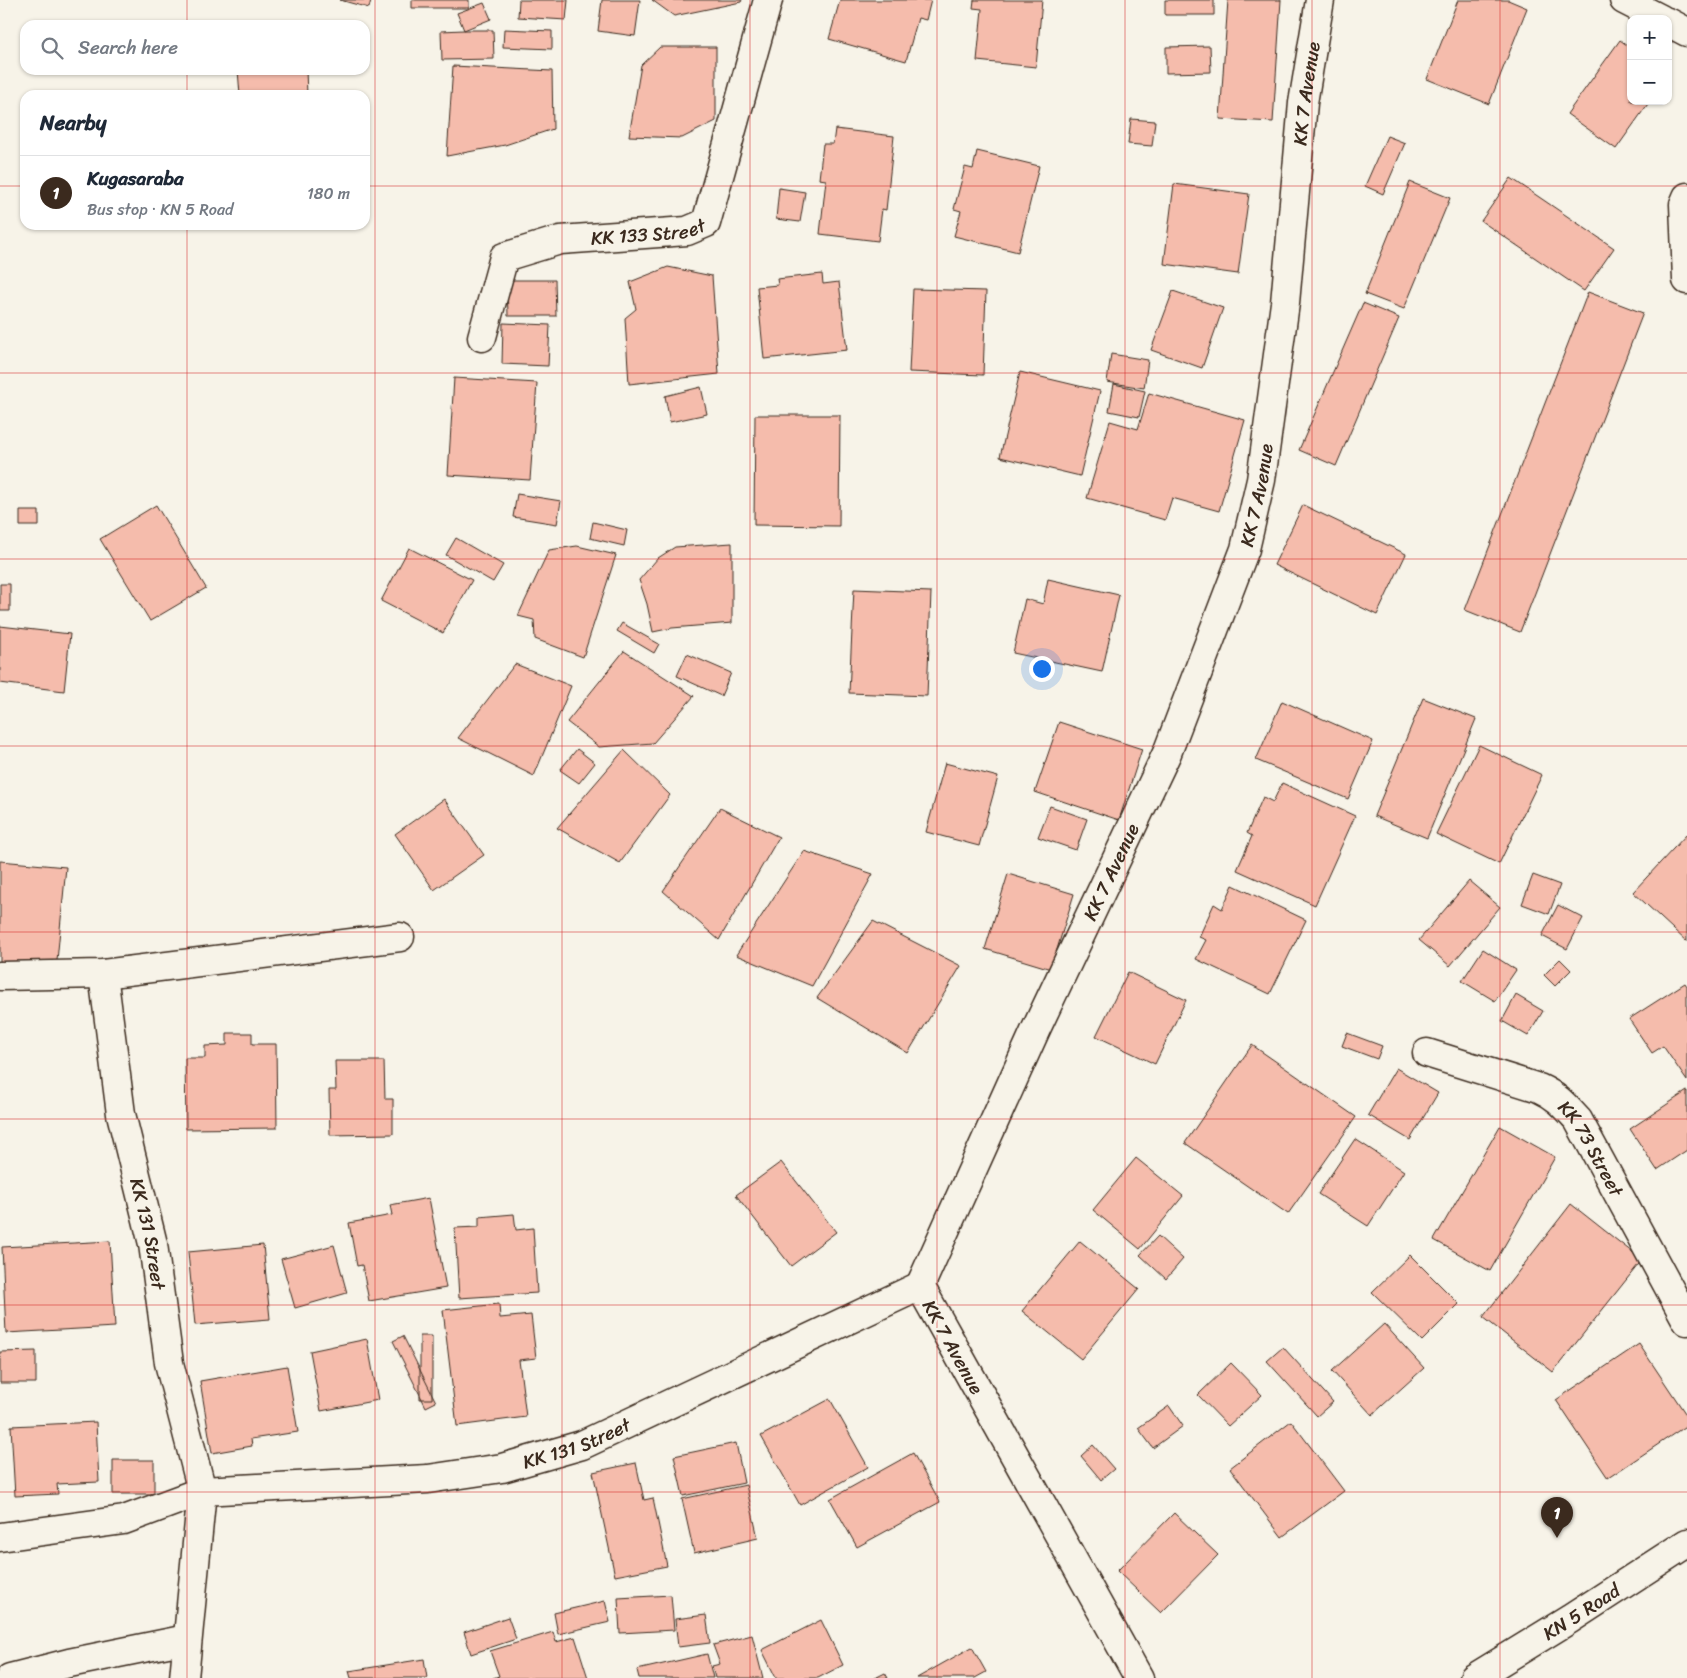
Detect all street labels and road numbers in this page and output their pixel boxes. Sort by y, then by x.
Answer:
street label: KK 7 Avenue [1283,39,1329,147]
street label: KK 133 Street [589,208,712,254]
street label: KK 7 Avenue [1230,442,1282,550]
street label: KK 7 Avenue [1073,817,1148,926]
street label: KK 73 Street [1550,1092,1634,1203]
street label: KK 131 Street [121,1174,176,1293]
street label: KK 7 Avenue [913,1293,993,1401]
street label: KK 131 Street [518,1407,637,1478]
street label: KN 5 Road [1536,1573,1628,1649]

